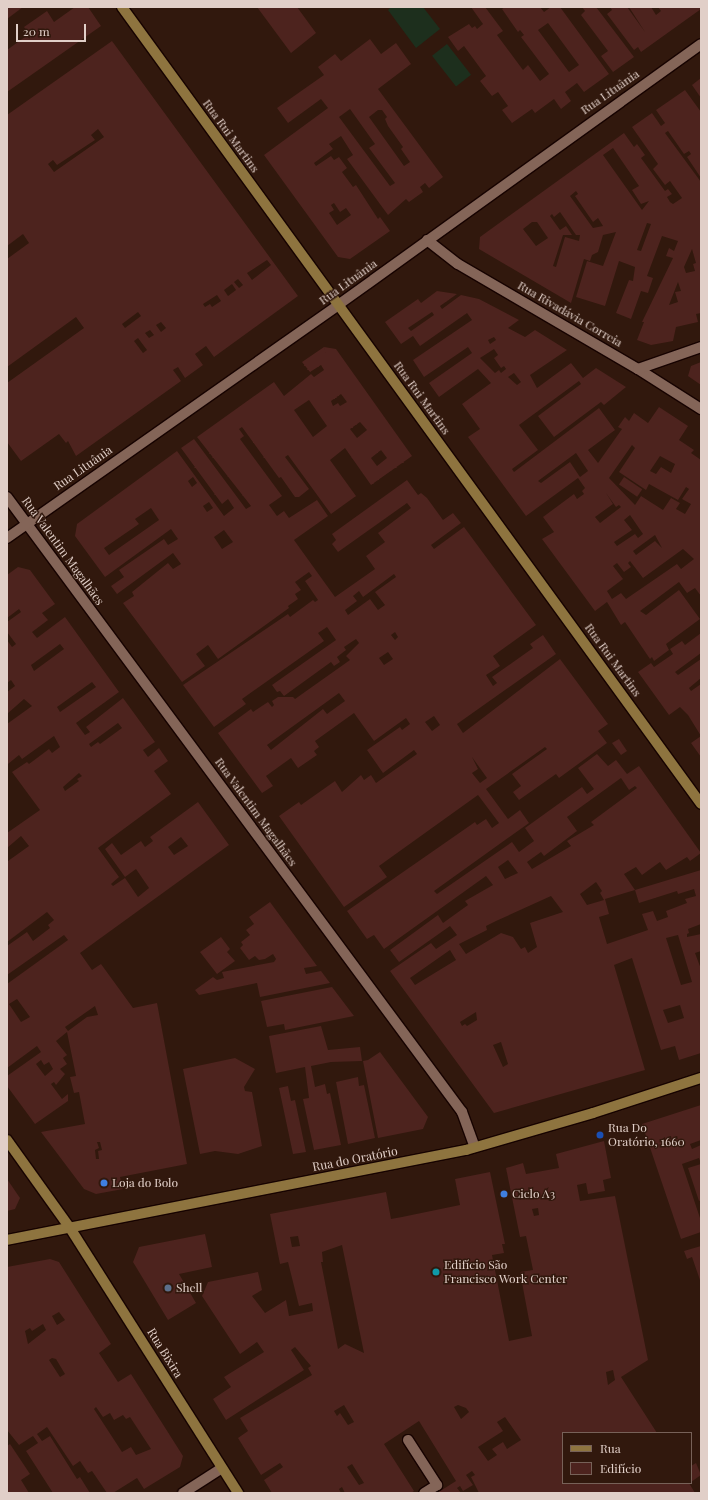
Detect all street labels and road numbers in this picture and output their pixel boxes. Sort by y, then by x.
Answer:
street label: Rua Lituânia [578,67,642,117]
street label: Rua Rui Martins [200,97,262,175]
street label: Rua Lituânia [316,256,380,308]
street label: Rua Rivadávia Correia [515,278,625,350]
street label: Rua Rui Martins [391,359,453,437]
street label: Rua Lituânia [51,443,115,493]
street label: Rua Valentim Magalhães [19,494,107,608]
street label: Rua Rui Martins [582,621,644,699]
street label: Rua Valentim Magalhães [212,755,300,869]
street label: Rua do Oratório [311,1144,399,1174]
street label: Rua Bixira [144,1326,186,1380]

